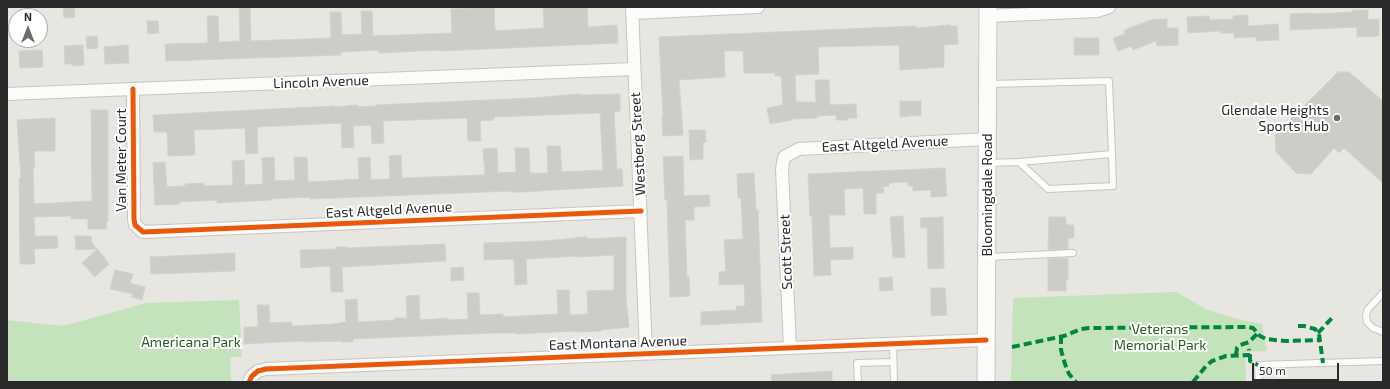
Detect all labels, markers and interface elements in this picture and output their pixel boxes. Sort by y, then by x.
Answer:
north arrow [8,8,48,48]
text: N [24,10,32,23]
street label: Lincoln Avenue [273,72,369,92]
street label: Westberg Street [627,92,649,196]
place label: Glendale Heights Sports Hub [1221,102,1329,134]
street label: Van Meter Court [113,108,129,212]
marker: Glendale Heights Sports Hub [1332,113,1342,123]
street label: East Altgeld Avenue [821,132,949,156]
street label: Bloomingdale Road [979,133,995,257]
street label: East Altgeld Avenue [325,198,453,222]
street label: Scott Street [776,214,796,290]
park label: Veterans Memorial Park [1114,321,1206,354]
street label: East Montana Avenue [549,332,687,354]
park label: Americana Park [141,334,241,350]
scale bar [1254,355,1341,381]
text: 50 m [1259,363,1286,377]

